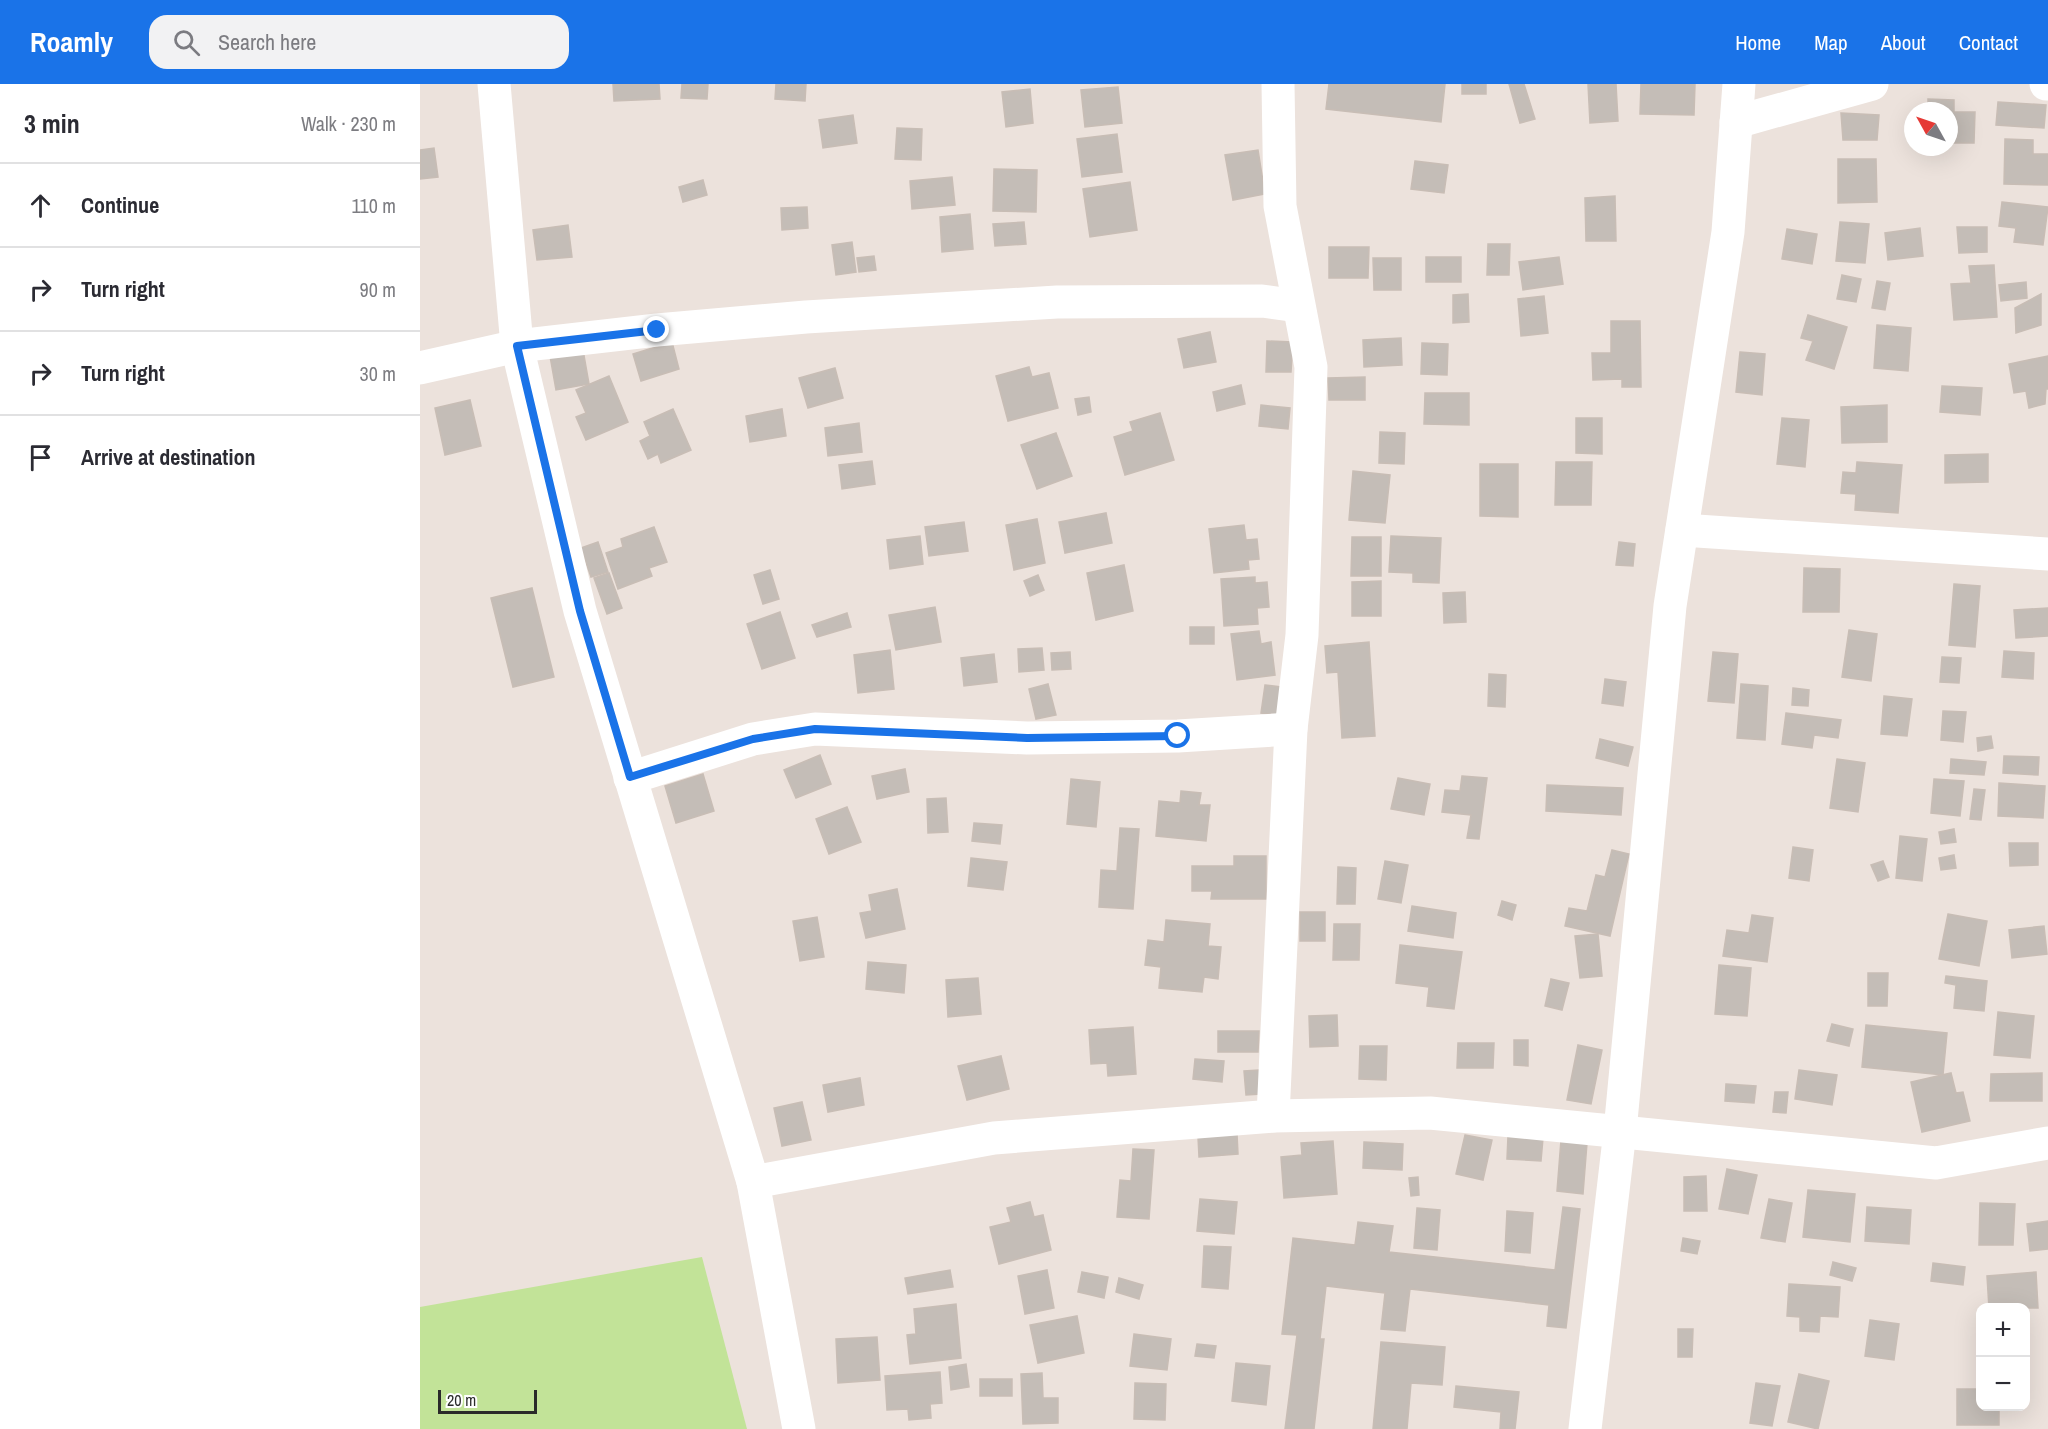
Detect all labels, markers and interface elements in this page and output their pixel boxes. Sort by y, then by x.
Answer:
search box [149,15,569,69]
text: Roamly [30,23,113,61]
icon: search [170,26,203,59]
text: Search here [218,27,316,57]
text: Home [1735,28,1781,57]
text: Map [1814,28,1848,57]
text: About [1881,28,1926,57]
text: Contact [1959,28,2018,57]
north arrow [1904,102,1958,156]
text: 3 min [24,106,80,141]
text: Walk · 230 m [301,110,396,137]
icon: ahead [24,189,57,222]
text: Continue [81,190,159,220]
text: 110 m [352,192,396,219]
icon: right [24,273,57,306]
text: Turn right [81,274,165,304]
text: 90 m [360,276,396,303]
route end [643,316,669,342]
icon: right [24,357,57,390]
text: Turn right [81,358,165,388]
text: 30 m [360,360,396,387]
icon: arrive [24,441,57,474]
text: Arrive at destination [81,442,255,472]
route start [1164,722,1190,748]
map controls [1976,1303,2030,1411]
button: + [1976,1303,2030,1357]
button: − [1976,1357,2030,1411]
scale bar [438,1387,537,1414]
text: 20 m [447,1389,476,1411]

